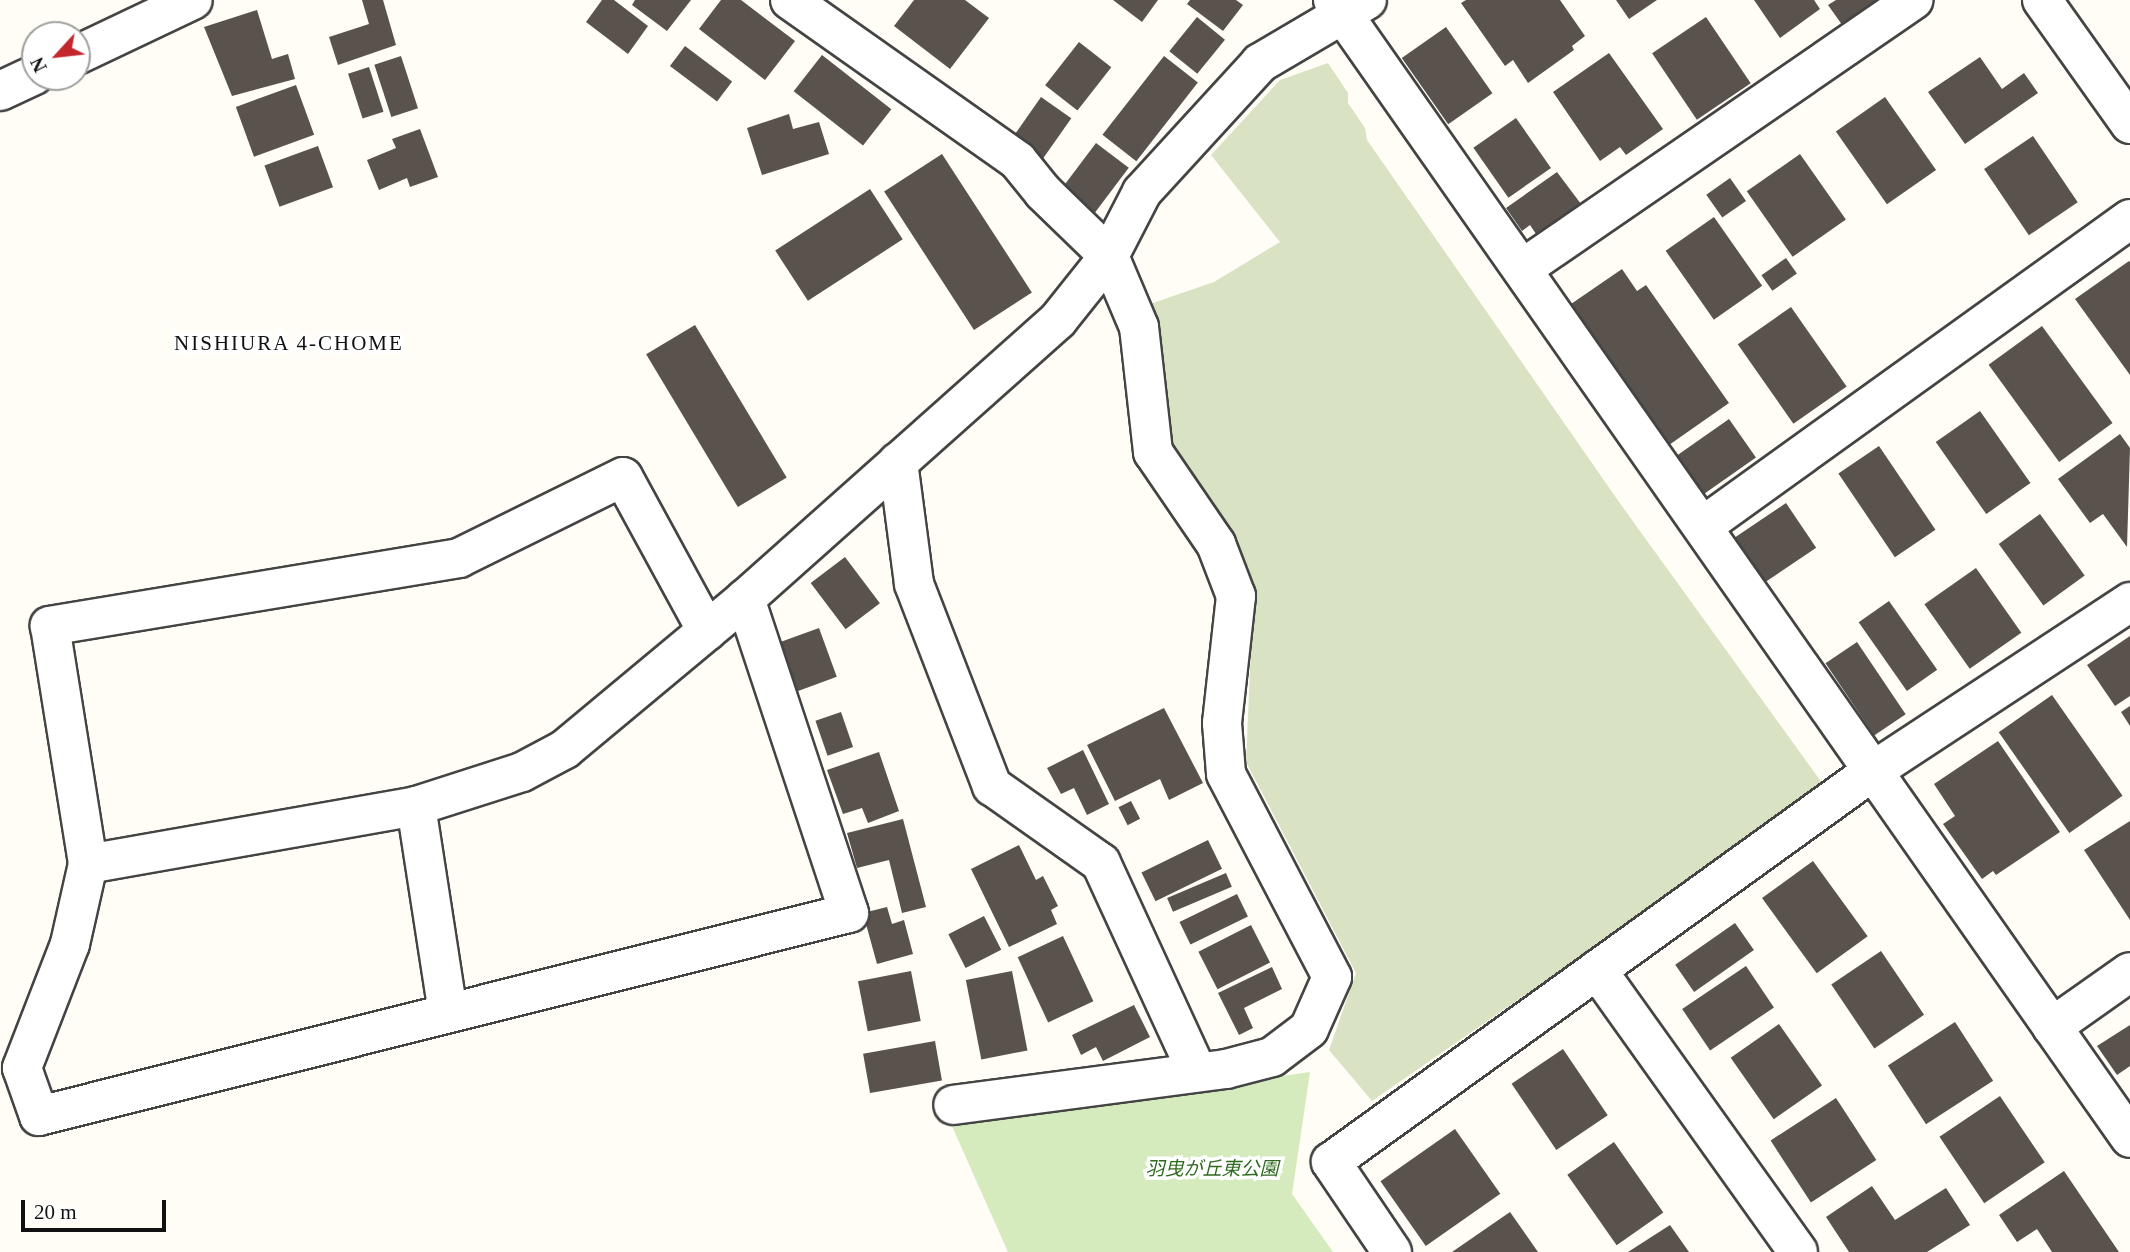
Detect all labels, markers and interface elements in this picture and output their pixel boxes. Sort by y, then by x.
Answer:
north arrow [21,21,91,91]
text: N [26,54,51,76]
district label: NISHIURA 4-CHOME [176,330,402,356]
park label: 羽曳が丘東公園 [1146,1158,1278,1180]
scale bar [24,1186,170,1230]
text: 20 m [34,1200,77,1224]

